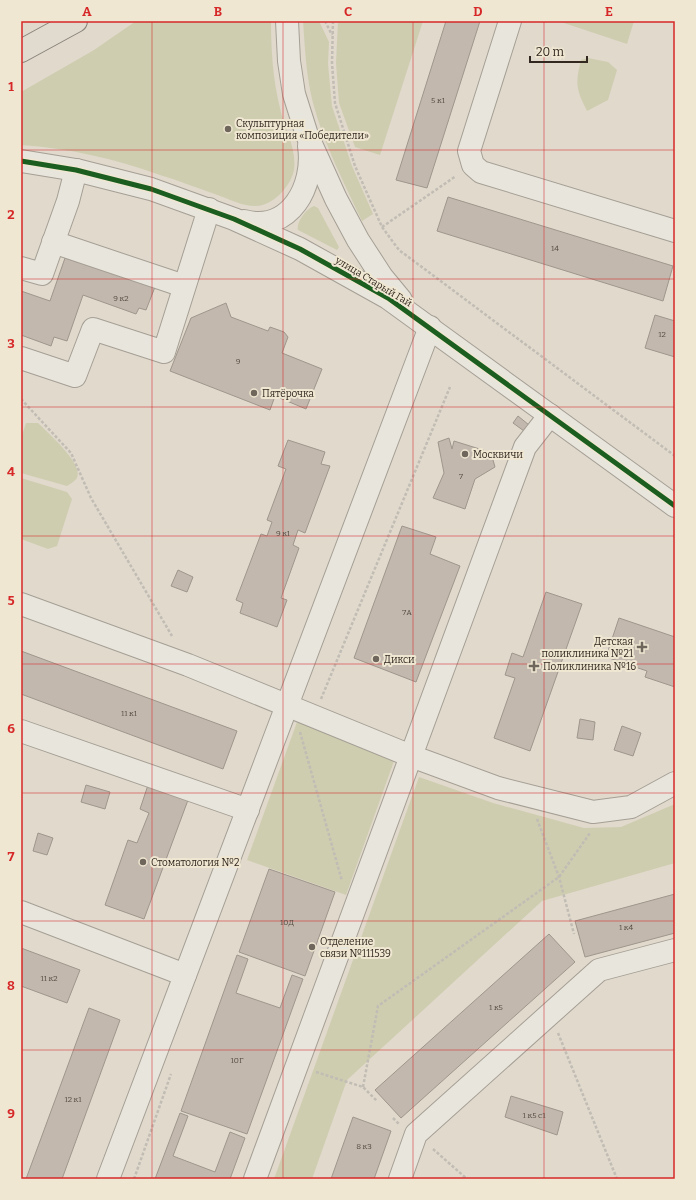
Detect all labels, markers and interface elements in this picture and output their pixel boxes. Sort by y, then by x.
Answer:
text: A [82,4,92,19]
text: B [214,4,222,19]
text: C [344,4,352,19]
text: D [473,4,483,19]
text: E [605,4,613,19]
scale bar [530,38,587,64]
text: 20 m [536,45,565,59]
text: 1 [8,79,14,94]
house number: 5 к1 [431,96,446,105]
place label: Скульптурная композиция «Победители» [236,118,369,142]
marker: Скульптурная композиция «Победители» [223,124,233,134]
text: 2 [7,207,15,222]
house number: 14 [551,244,559,253]
street label: улица Старый Гай [332,254,414,310]
house number: 9 к2 [113,294,129,303]
house number: 12 [658,330,666,339]
text: 3 [7,336,15,351]
house number: 9 [236,357,241,366]
marker: Пятёрочка [249,388,259,398]
place label: Пятёрочка [262,388,314,400]
marker: Москвичи [460,449,470,459]
place label: Москвичи [473,449,523,461]
text: 4 [7,464,15,479]
house number: 7 [459,472,463,481]
house number: 9 к1 [276,529,291,538]
text: 5 [7,593,15,608]
house number: 7А [402,608,412,617]
place label: Детская поликлиника №21 [541,636,633,660]
marker: Детская поликлиника №21 [636,641,648,653]
marker: Дикси [371,654,381,664]
place label: Дикси [384,654,415,666]
marker: Поликлиника №16 [528,660,540,672]
place label: Поликлиника №16 [543,661,636,673]
house number: 11 к1 [121,709,138,718]
text: 6 [7,721,15,736]
text: 7 [8,849,15,864]
marker: Стоматология №2 [138,857,148,867]
place label: Стоматология №2 [151,857,239,869]
house number: 10Д [280,918,294,927]
house number: 1 к4 [619,923,633,932]
place label: Отделение связи №111539 [320,936,391,960]
marker: Отделение связи №111539 [307,942,317,952]
house number: 11 к2 [40,974,58,983]
text: 8 [7,978,15,993]
house number: 1 к5 [489,1003,503,1012]
house number: 10Г [231,1056,244,1065]
house number: 12 к1 [64,1095,82,1104]
text: 9 [7,1106,15,1121]
house number: 1 к5 с1 [523,1111,546,1120]
house number: 8 к3 [356,1142,372,1151]

